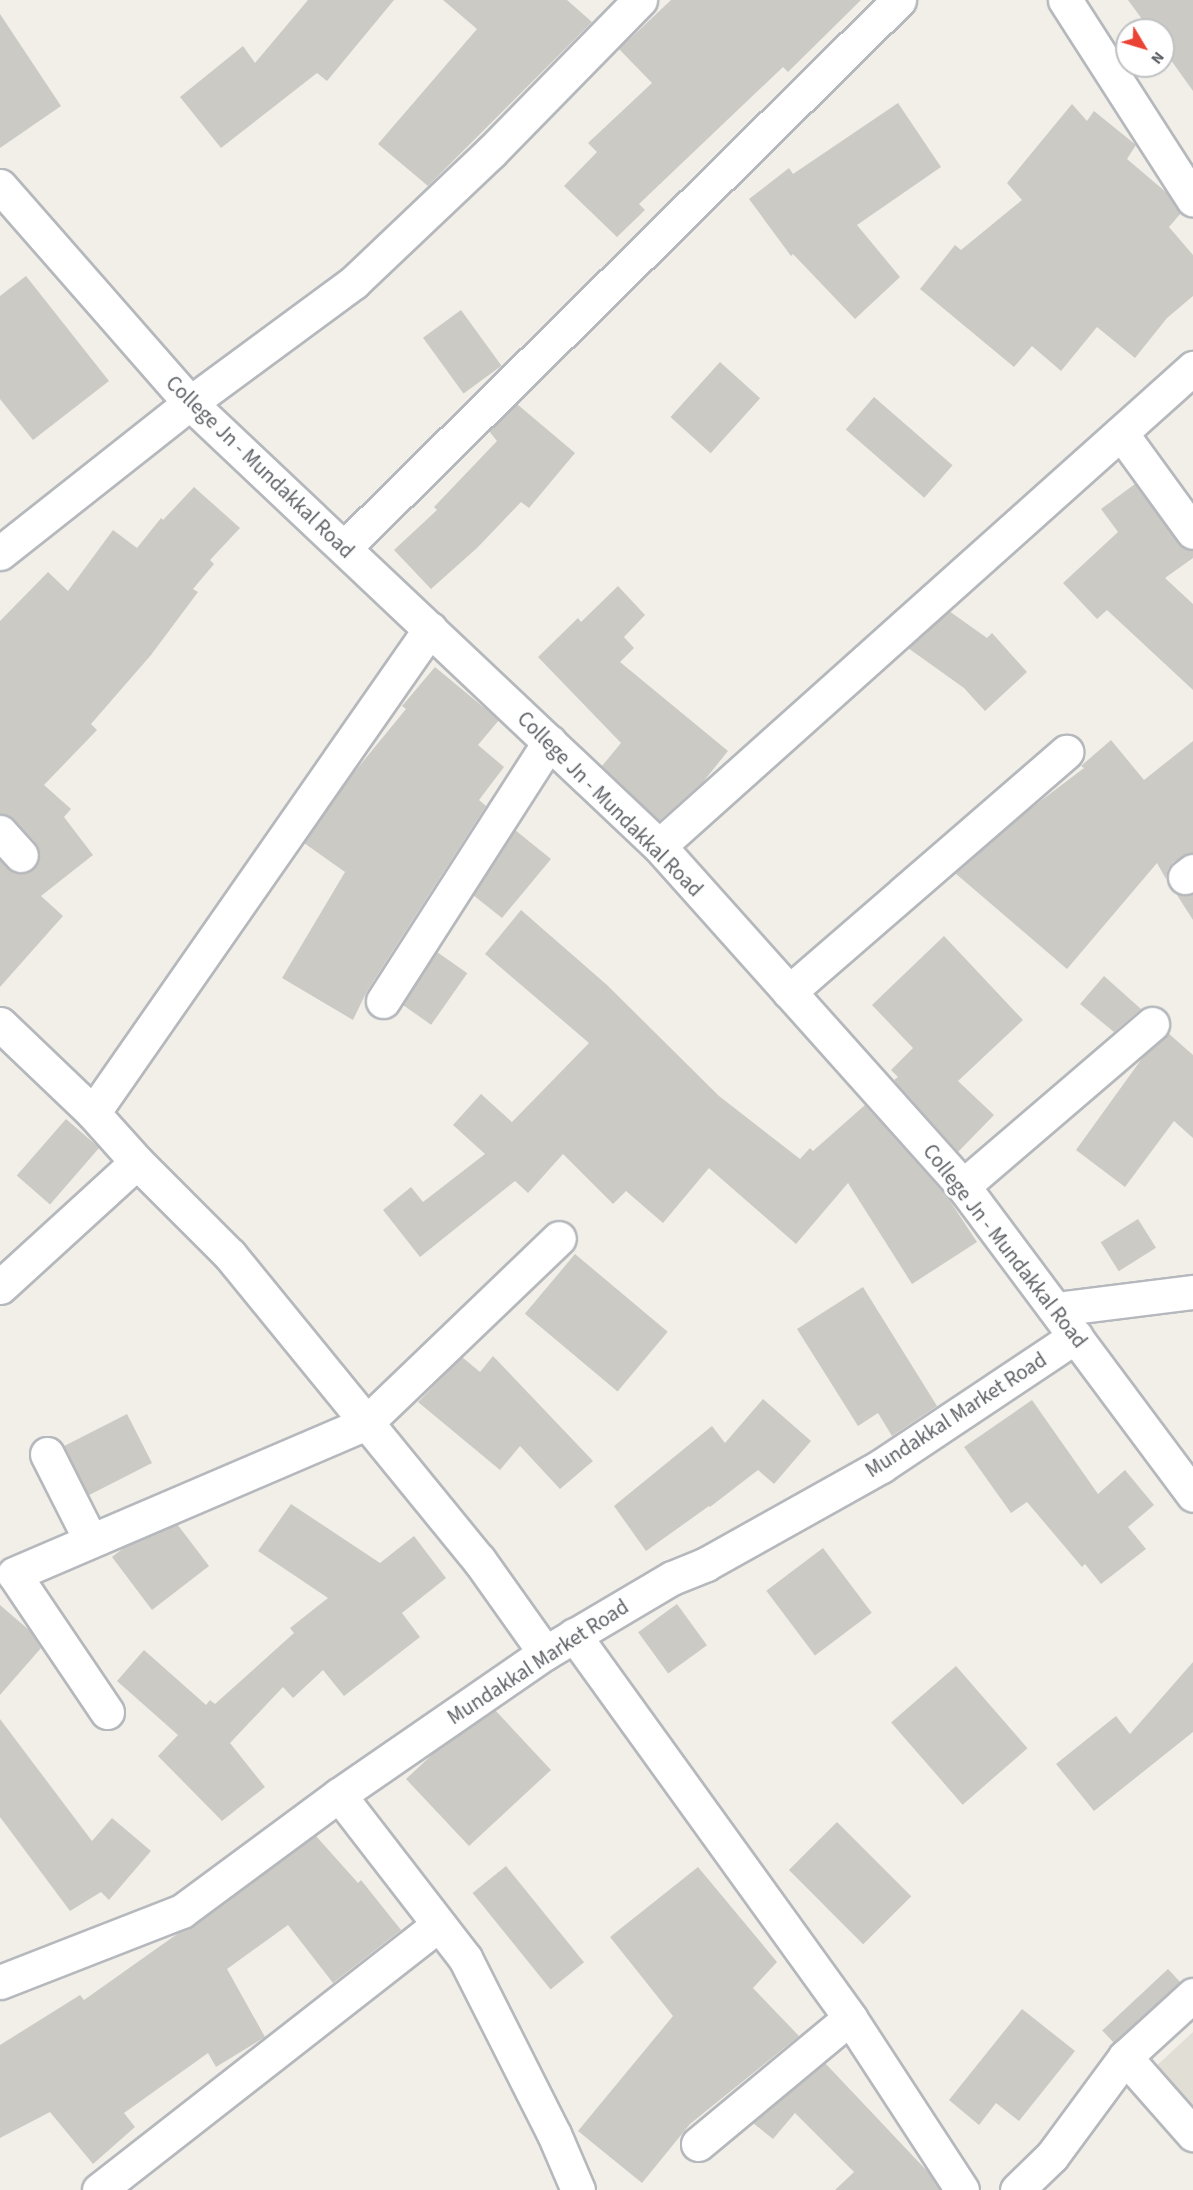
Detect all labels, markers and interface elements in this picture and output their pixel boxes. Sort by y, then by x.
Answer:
north arrow [1115,18,1175,78]
text: N [1146,47,1170,69]
street label: College Jn - Mundakkal Road [161,370,359,564]
street label: College Jn - Mundakkal Road [512,706,708,902]
street label: College Jn - Mundakkal Road [918,1139,1092,1353]
street label: Mundakkal Market Road [861,1347,1051,1483]
street label: Mundakkal Market Road [443,1594,633,1730]

